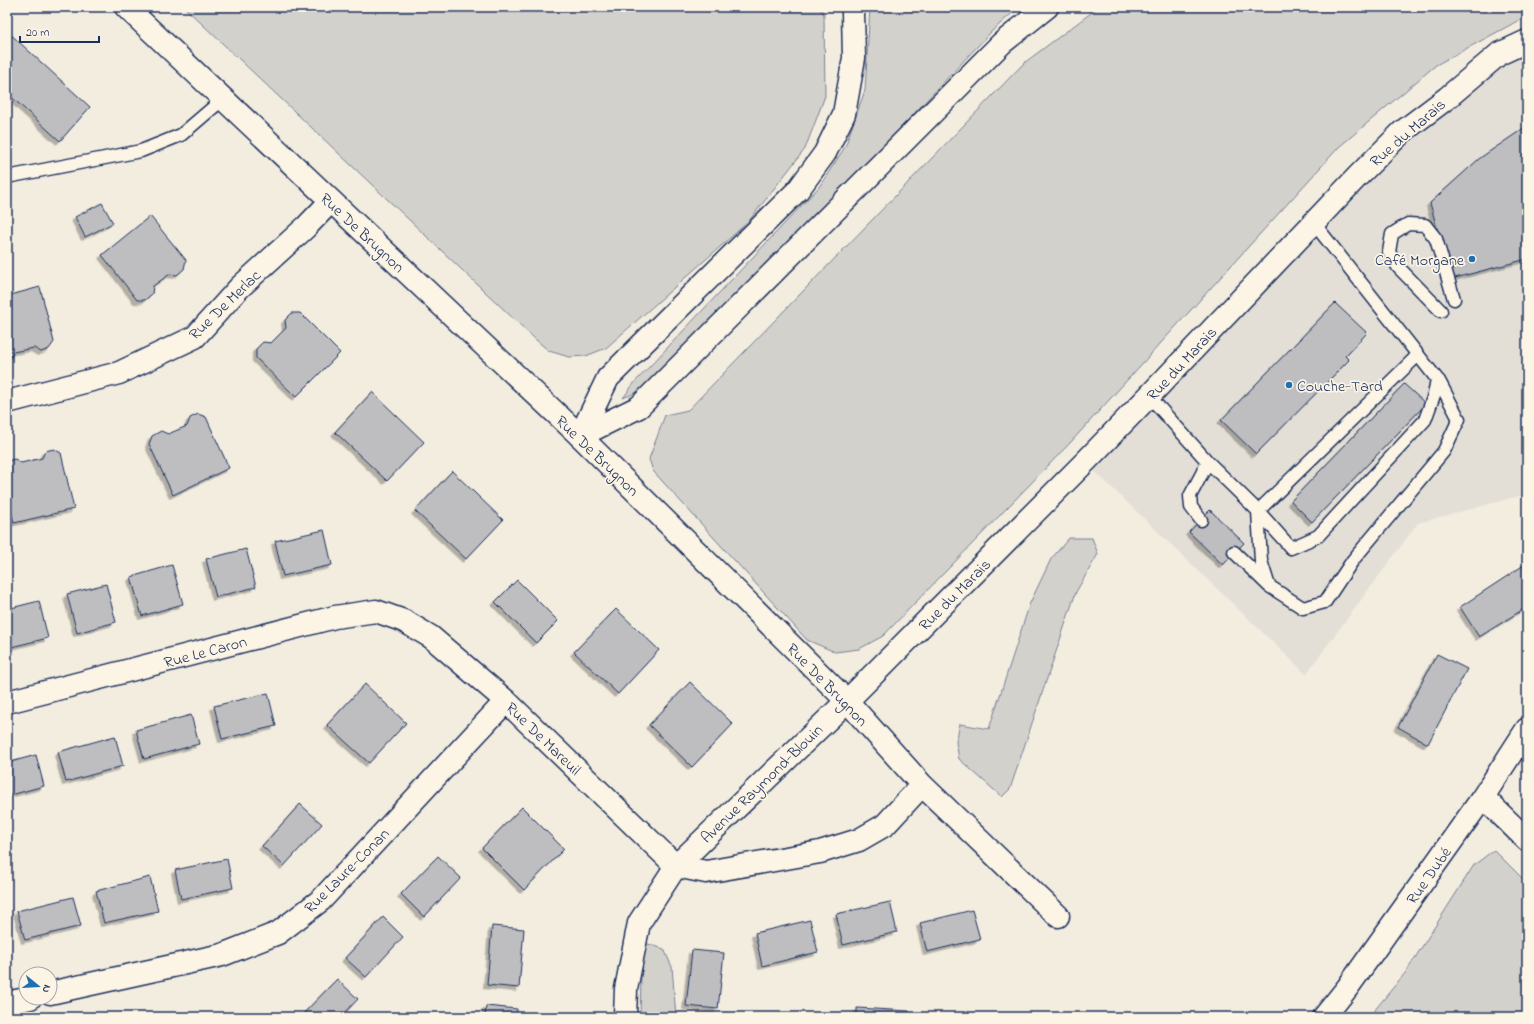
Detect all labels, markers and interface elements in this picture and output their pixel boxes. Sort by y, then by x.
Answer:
scale bar [20,18,99,44]
text: 20 m [26,24,49,42]
street label: Rue du Marais [1365,94,1452,173]
street label: Rue De Brugnon [314,188,409,279]
place label: Café Morgane [1375,249,1465,273]
marker: Café Morgane [1467,254,1477,264]
street label: Rue De Merlac [184,264,268,346]
street label: Rue du Marais [1142,322,1223,407]
place label: Couche-Tard [1297,375,1383,399]
marker: Couche-Tard [1284,380,1294,390]
street label: Rue De Brugnon [549,410,644,503]
street label: Rue du Marais [914,554,997,637]
street label: Rue Le Caron [161,630,250,675]
street label: Rue De Brugnon [780,638,873,733]
street label: Rue De Mareuil [499,697,586,782]
street label: Avenue Raymond-Blouin [696,719,829,850]
street label: Rue Laure-Conan [299,823,396,920]
street label: Rue Dubé [1401,842,1459,910]
north arrow [18,966,58,1006]
text: N [38,983,55,995]

